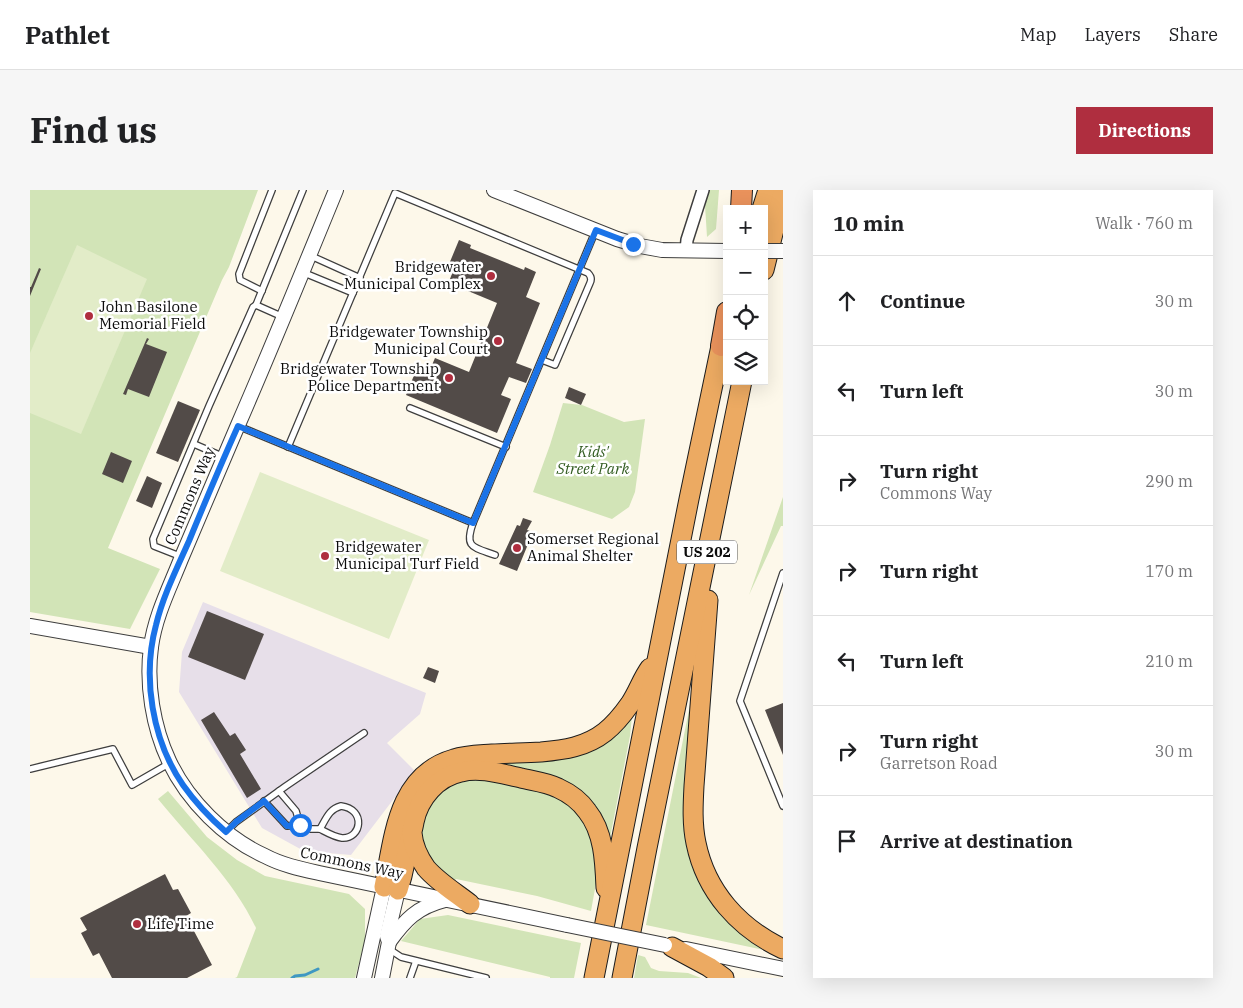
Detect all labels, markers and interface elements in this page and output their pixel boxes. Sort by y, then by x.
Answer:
text: Pathlet [25,19,110,51]
text: Map [1020,23,1057,46]
text: Layers [1085,23,1141,46]
text: Share [1169,23,1218,46]
text: Find us [30,107,157,153]
button: Directions [1076,107,1213,154]
map controls [723,205,768,385]
button: + [723,205,768,250]
text: 10 min [833,209,904,237]
text: Walk · 760 m [1095,213,1193,233]
route end [622,233,645,256]
button: − [723,250,768,295]
place label: Bridgewater Municipal Complex [344,257,481,293]
marker: Bridgewater Municipal Complex [485,270,497,282]
icon: ahead [833,287,861,315]
text: Continue [880,289,965,313]
text: 30 m [1155,291,1193,311]
button: locate [723,295,768,340]
place label: John Basilone Memorial Field [99,297,206,333]
marker: John Basilone Memorial Field [83,310,95,322]
place label: Bridgewater Township Municipal Court [329,322,488,358]
marker: Bridgewater Township Municipal Court [492,335,504,347]
button: layers [723,340,768,385]
place label: Bridgewater Township Police Department [280,359,439,395]
marker: Bridgewater Township Police Department [443,372,455,384]
icon: left [833,377,861,405]
text: Turn left [880,379,963,403]
text: 30 m [1155,381,1193,401]
park label: Kids' Street Park [555,442,630,478]
street label: Commons Way [160,444,219,548]
text: Turn right [880,459,978,483]
icon: right [833,467,861,495]
text: 290 m [1145,471,1193,491]
text: Commons Way [880,483,992,503]
place label: Somerset Regional Animal Shelter [527,529,659,565]
place label: Bridgewater Municipal Turf Field [335,537,479,573]
road number: US 202 [677,541,737,564]
marker: Somerset Regional Animal Shelter [511,542,523,554]
marker: Bridgewater Municipal Turf Field [319,550,331,562]
icon: right [833,557,861,585]
text: Turn right [880,559,978,583]
text: 170 m [1145,561,1193,581]
icon: left [833,647,861,675]
text: Turn left [880,649,963,673]
text: 210 m [1145,651,1193,671]
text: Turn right [880,729,978,753]
icon: right [833,737,861,765]
text: 30 m [1155,741,1193,761]
text: Garretson Road [880,753,998,773]
route start [289,814,312,837]
icon: arrive [833,827,861,855]
text: Arrive at destination [880,829,1073,853]
street label: Commons Way [299,842,406,883]
place label: Life Time [147,914,214,933]
marker: Life Time [131,918,143,930]

